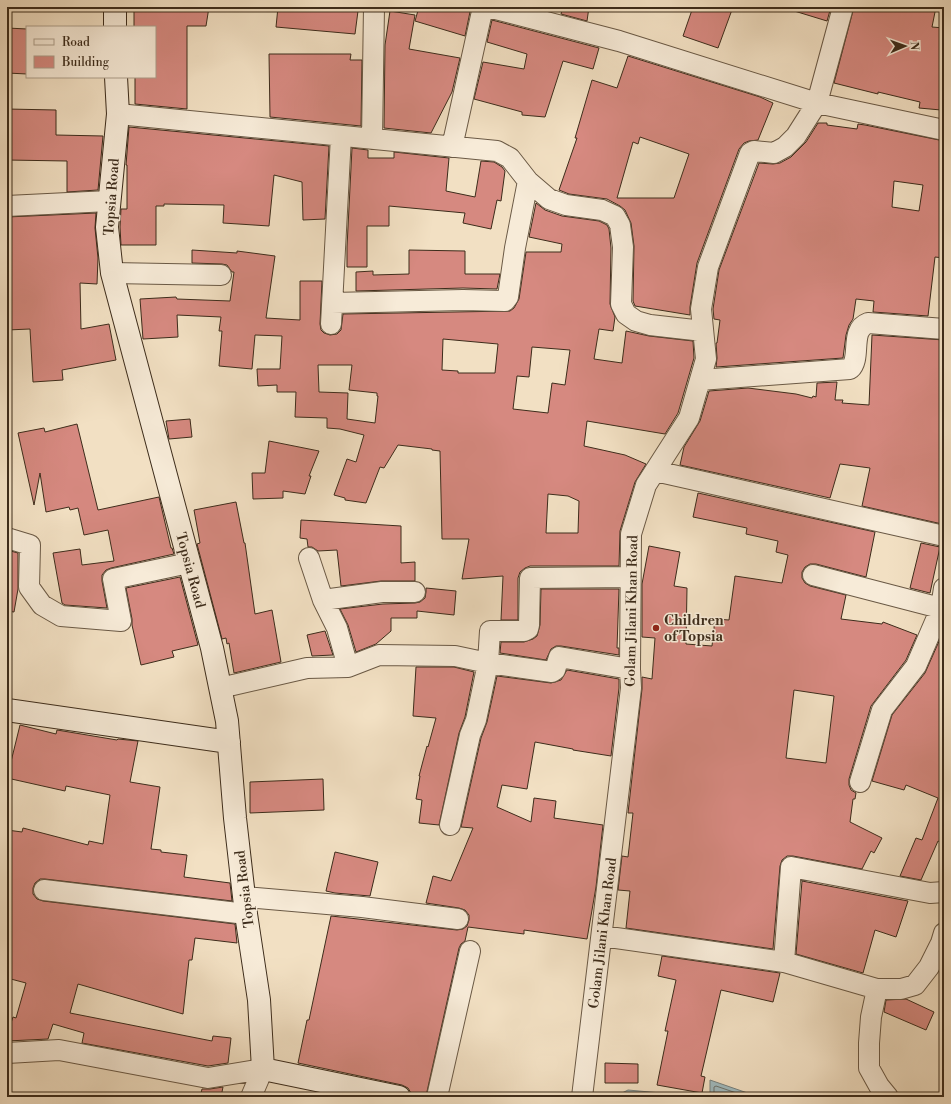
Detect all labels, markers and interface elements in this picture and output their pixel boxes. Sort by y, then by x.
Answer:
legend [26,26,156,78]
north arrow [885,26,925,66]
text: Road [62,35,90,50]
text: N [907,41,921,51]
text: Building [61,55,110,70]
street label: Topsia Road [100,158,124,236]
street label: Topsia Road [171,530,209,610]
street label: Golam Jilani Khan Road [622,535,642,687]
place label: Children of Topsia [664,612,724,646]
marker: Children of Topsia [651,623,661,633]
street label: Topsia Road [231,849,259,929]
street label: Golam Jilani Khan Road [585,857,621,1010]

